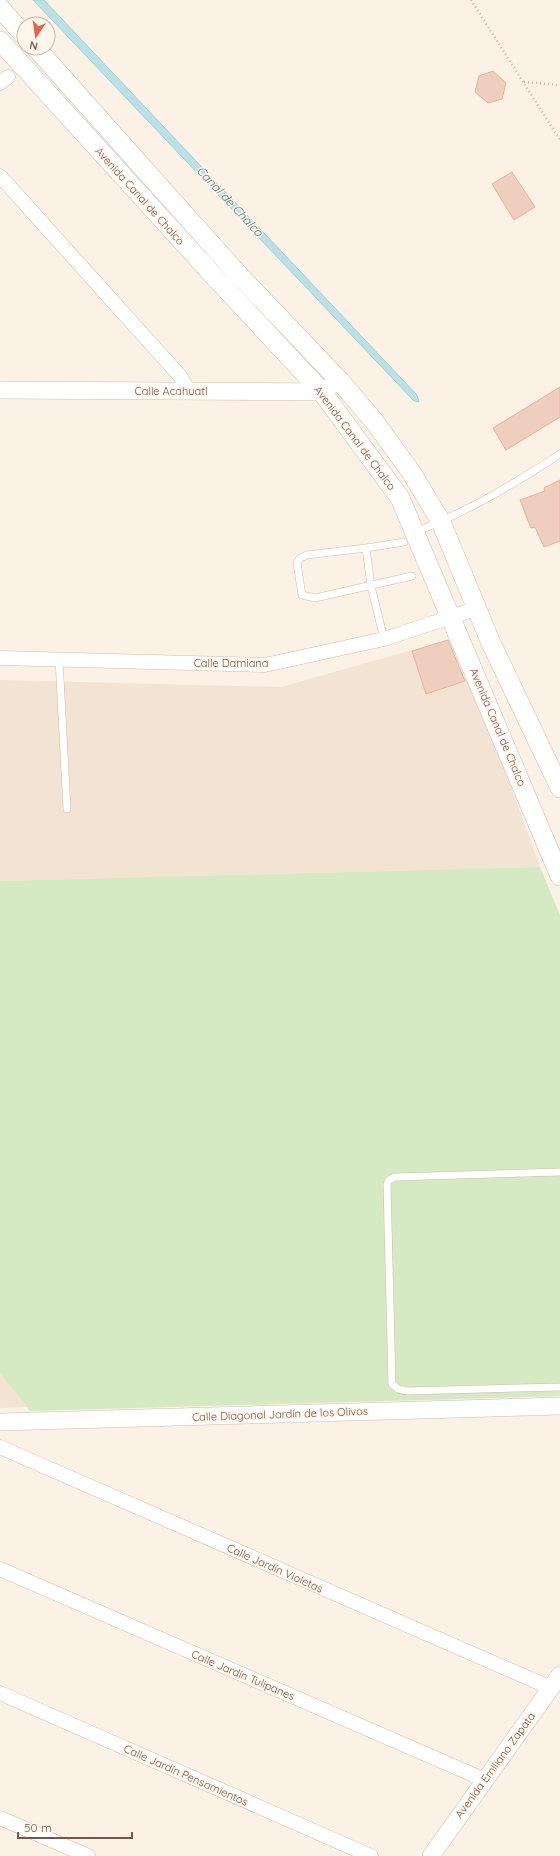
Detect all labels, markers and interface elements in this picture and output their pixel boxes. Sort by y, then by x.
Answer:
north arrow [16,16,56,56]
text: N [28,38,39,53]
street label: Avenida Canal de Chalco [92,144,188,248]
water label: Canal de Chalco [194,163,267,240]
street label: Avenida Canal de Chalco [311,383,399,493]
street label: Calle Acahuatl [135,384,207,398]
street label: Calle Damiana [194,656,268,670]
street label: Avenida Canal de Chalco [467,666,529,789]
street label: Calle Diagonal Jardín de los Olivos [192,1404,368,1424]
street label: Calle Jardín Violetas [225,1540,325,1596]
street label: Calle Jardín Tulipanes [189,1647,297,1703]
street label: Avenida Emiliano Zapata [452,1709,538,1821]
street label: Calle Jardín Pensamientos [122,1741,250,1809]
scale bar [18,1814,132,1840]
text: 50 m [24,1820,52,1835]

